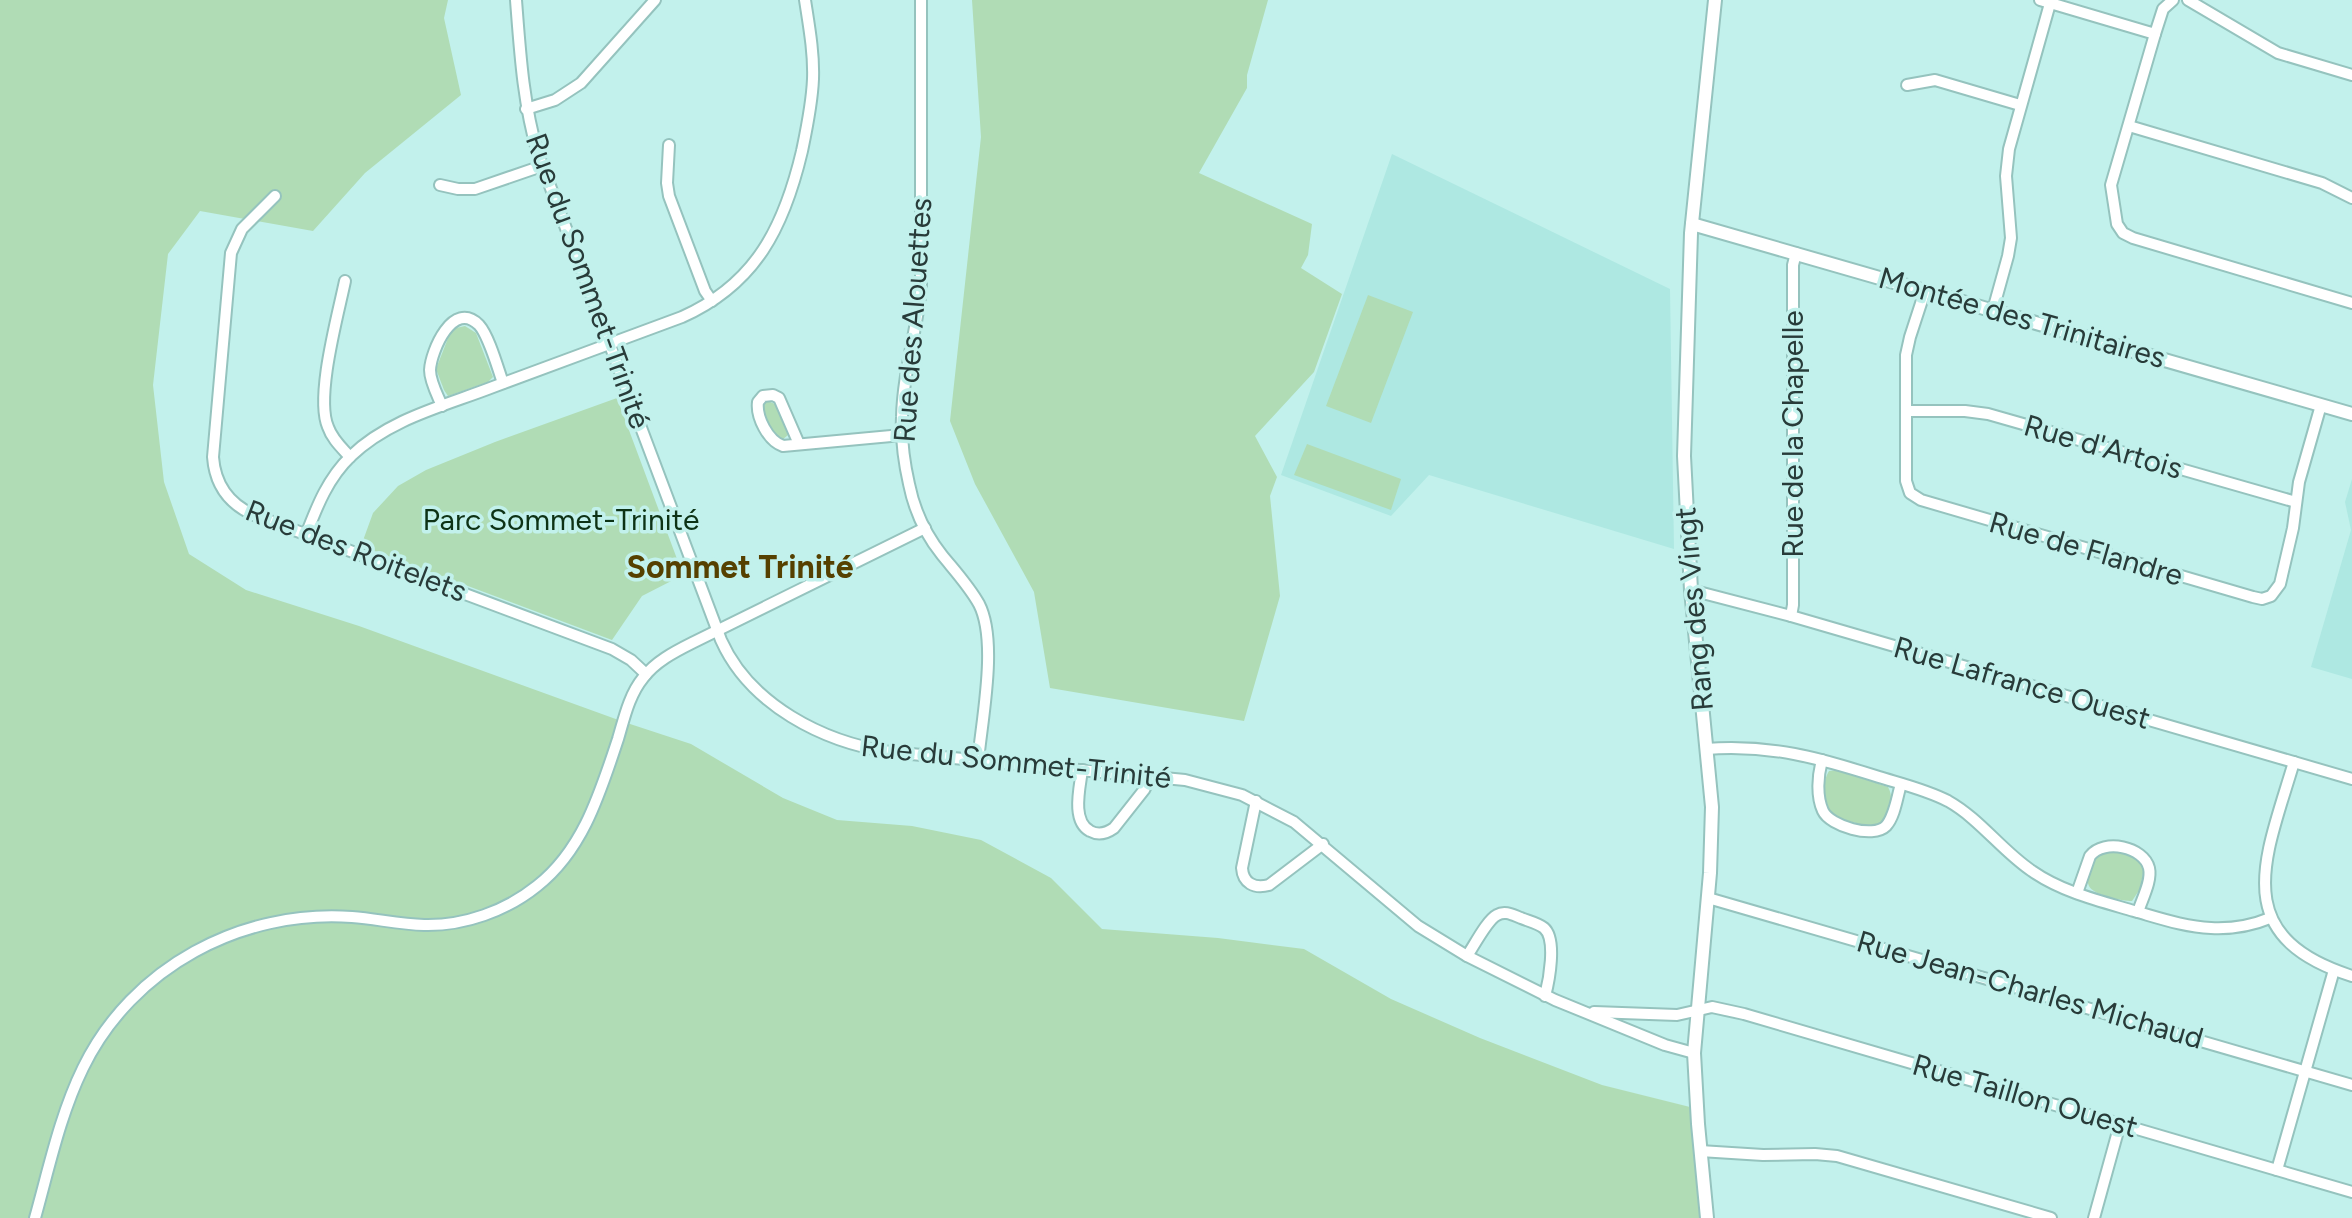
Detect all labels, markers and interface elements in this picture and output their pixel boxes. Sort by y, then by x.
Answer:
street label: Rue du Sommet-Trinité [518,128,659,434]
street label: Rue des Alouettes [885,196,940,443]
street label: Montée des Trinitaires [1875,259,2170,376]
street label: Rue de la Chapelle [1774,310,1811,558]
street label: Rue d'Artois [2020,406,2187,487]
street label: Rue des Roitelets [240,491,472,610]
park label: Parc Sommet-Trinité [423,501,699,538]
street label: Rue de Flandre [1985,503,2187,594]
street label: Rang des Vingt [1666,506,1721,713]
district label: Sommet Trinité [627,548,854,586]
street label: Rue Lafrance Ouest [1890,628,2155,737]
street label: Rue du Sommet-Trinité [859,727,1173,796]
street label: Rue Jean-Charles Michaud [1853,922,2208,1057]
street label: Rue Taillon Ouest [1908,1046,2142,1145]

